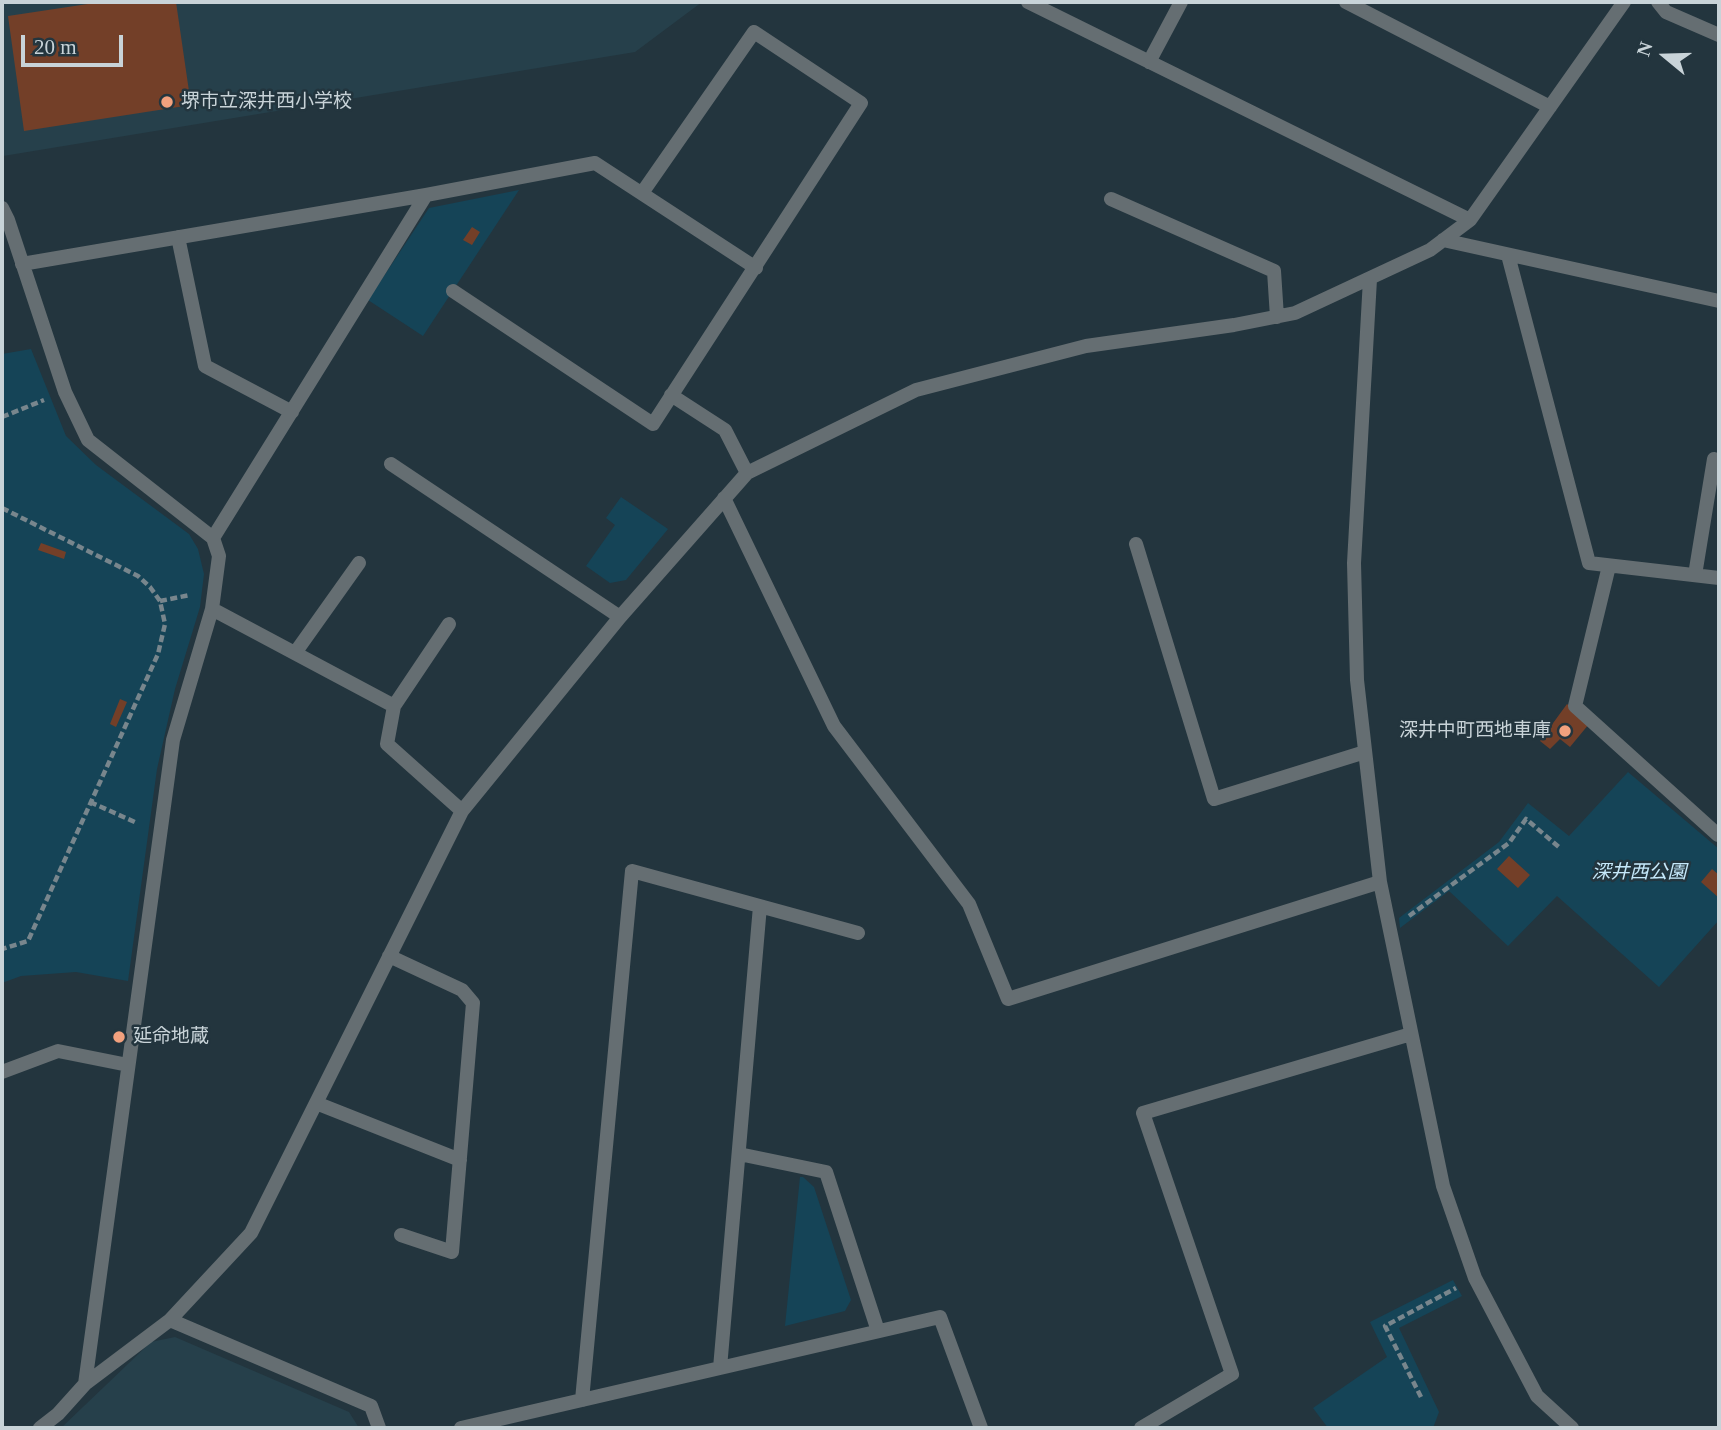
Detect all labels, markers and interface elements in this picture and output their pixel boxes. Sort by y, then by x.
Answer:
scale bar [24,21,126,65]
north arrow [1630,21,1700,91]
text: 20 m [34,35,77,59]
text: N [1633,39,1657,59]
place label: 堺市立深井西小学校 [181,91,352,113]
marker: 堺市立深井西小学校 [159,94,175,110]
place label: 深井中町西地車庫 [1399,720,1551,742]
marker: 深井中町西地車庫 [1557,723,1573,739]
park label: 深井西公園 [1592,862,1686,884]
place label: 延命地蔵 [133,1026,209,1048]
marker: 延命地蔵 [111,1029,127,1045]

